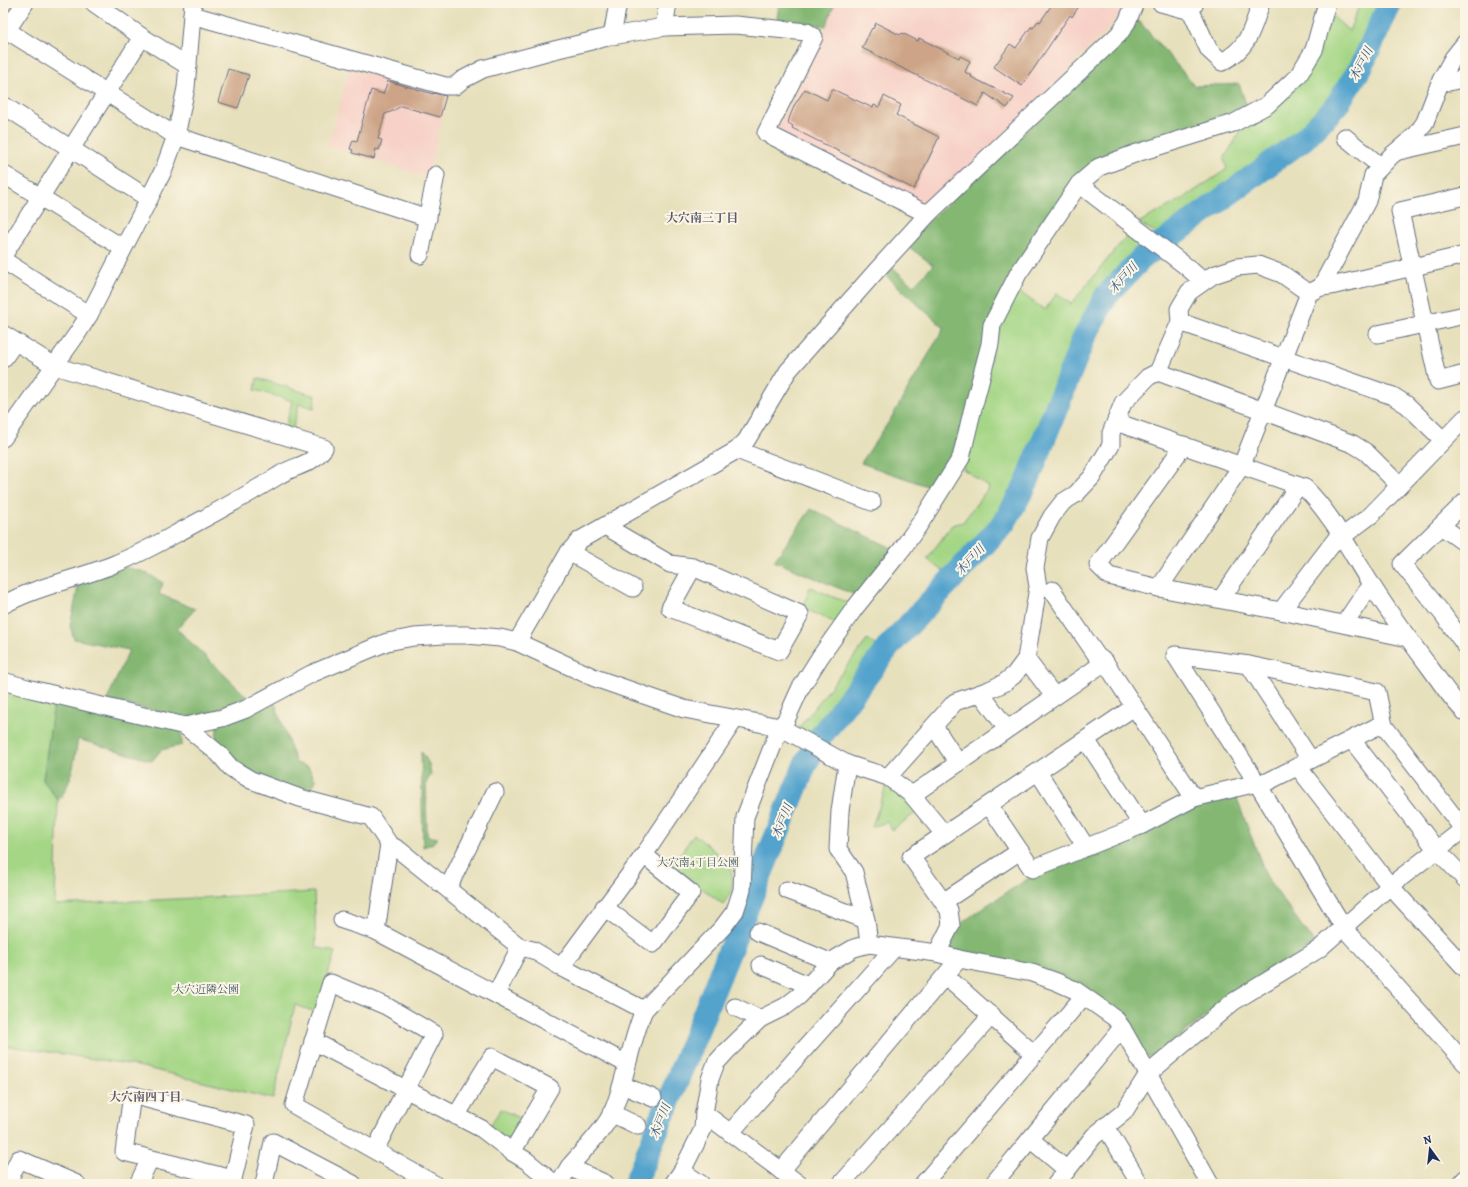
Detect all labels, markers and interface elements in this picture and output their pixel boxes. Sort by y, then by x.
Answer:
water label: 木戸川 [1345,43,1377,84]
district label: 大穴南三丁目 [666,210,738,226]
water label: 木戸川 [1105,258,1142,297]
water label: 木戸川 [952,540,989,579]
water label: 木戸川 [768,799,797,841]
park label: 大穴南4丁目公園 [657,855,739,870]
park label: 大穴近隣公園 [173,982,239,997]
district label: 大穴南四丁目 [109,1089,181,1105]
water label: 木戸川 [646,1099,675,1141]
north arrow [1410,1129,1450,1169]
text: N [1422,1132,1433,1148]

